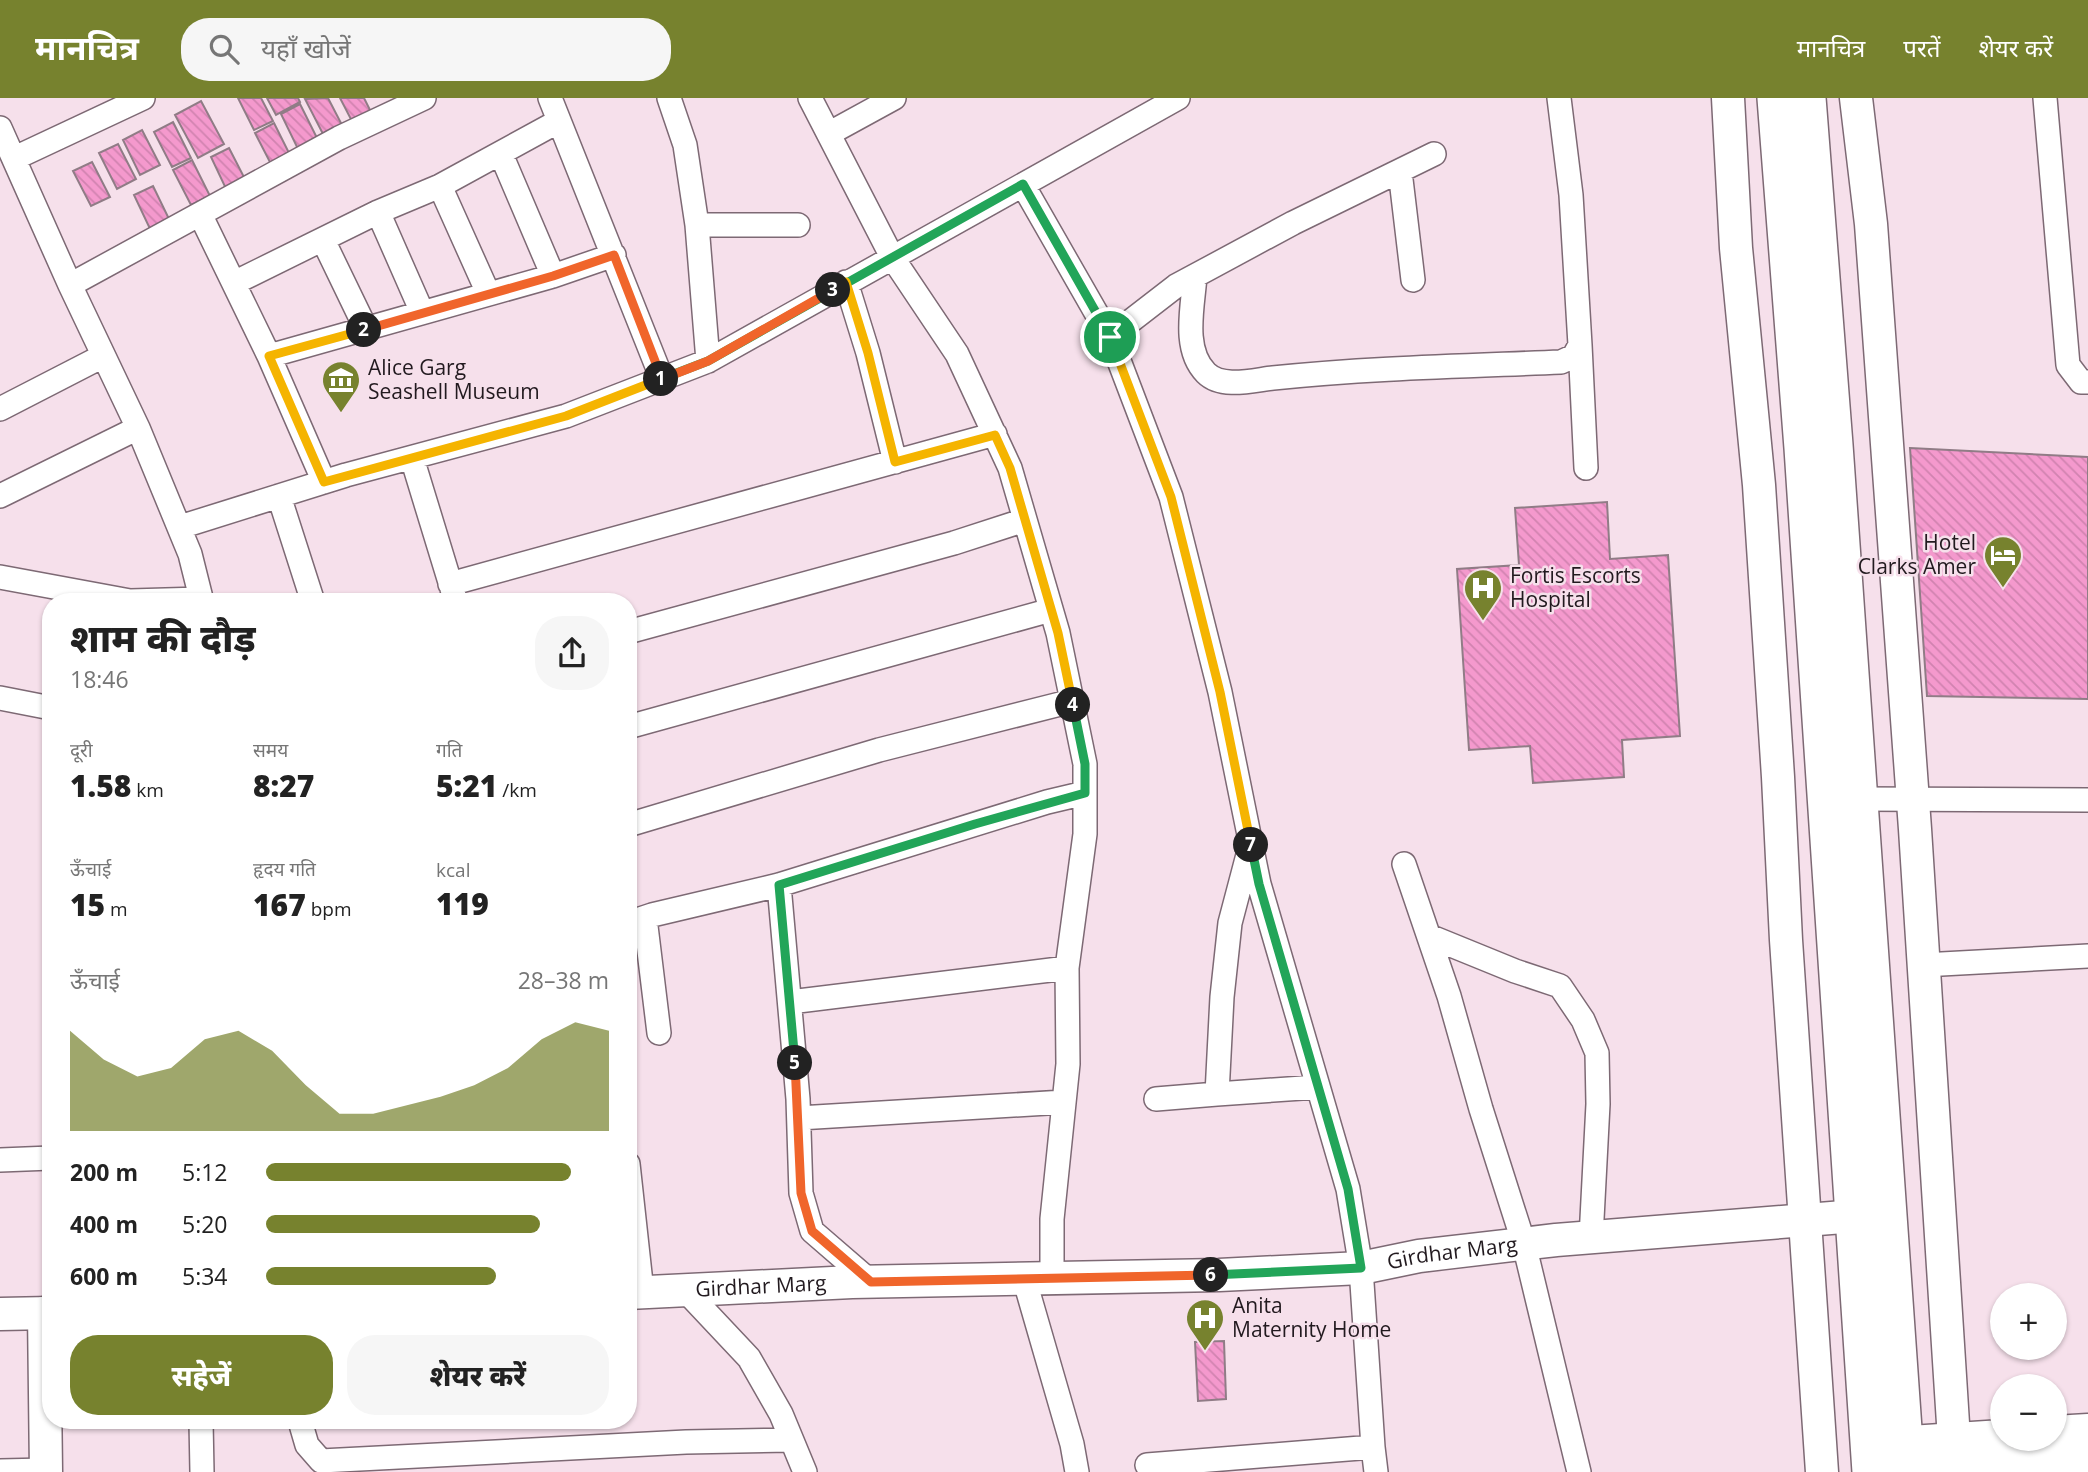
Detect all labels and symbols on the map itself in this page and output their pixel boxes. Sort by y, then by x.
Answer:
pin: 3 [816,272,850,308]
pin [1080,307,1140,367]
pin: 2 [346,313,382,348]
place label: Alice Garg Seashell Museum [368,353,540,405]
museum icon: Alice Garg Seashell Museum [320,359,362,414]
pin: 1 [644,362,678,396]
place label: Hotel Clarks Amer [1858,528,1976,580]
hotel icon: Hotel Clarks Amer [1982,534,2024,589]
place label: Fortis Escorts Hospital [1510,561,1641,613]
hospital icon: Fortis Escorts Hospital [1462,567,1504,622]
pin: 4 [1056,688,1090,722]
pin: 7 [1234,828,1268,862]
pin: 5 [778,1046,812,1080]
street label: Girdhar Marg [1384,1230,1519,1275]
pin: 6 [1194,1258,1228,1292]
street label: Girdhar Marg [695,1268,827,1303]
place label: Anita Maternity Home [1232,1291,1391,1343]
hospital icon: Anita Maternity Home [1184,1297,1226,1352]

